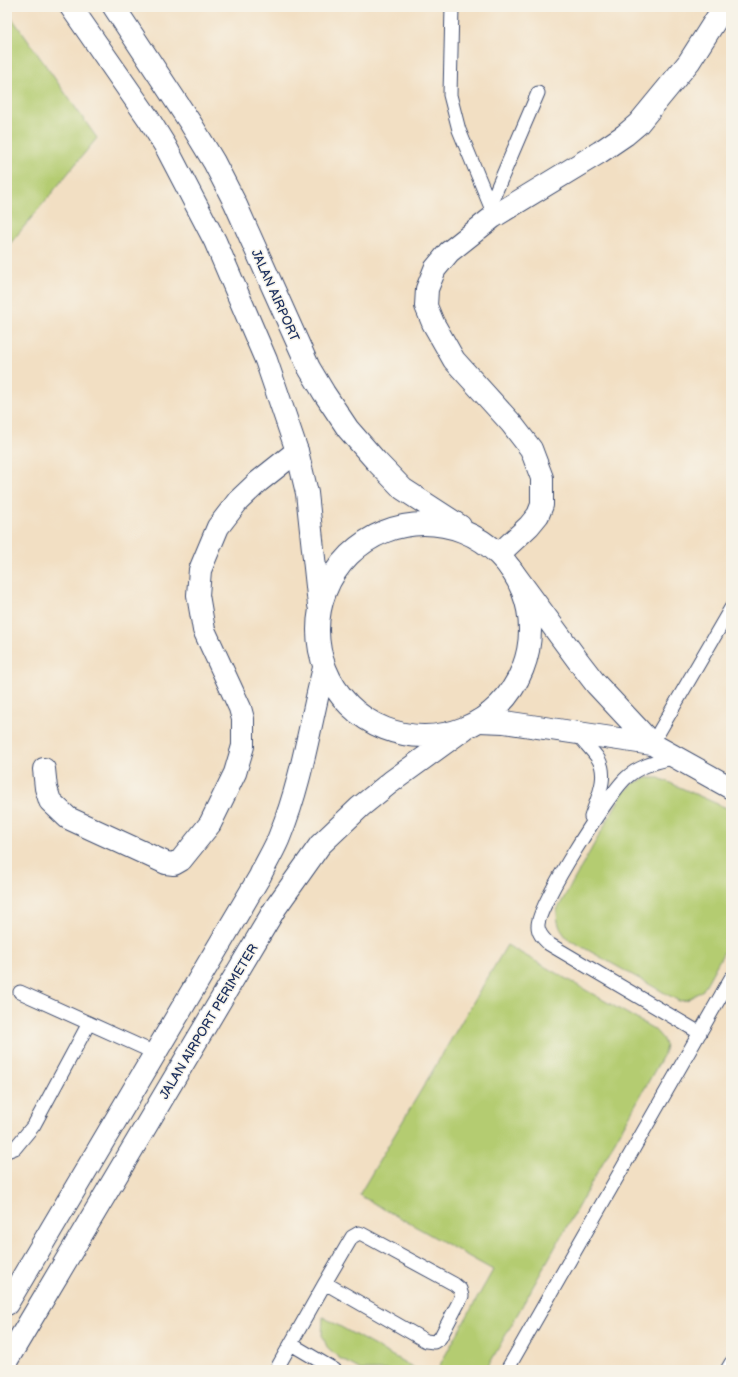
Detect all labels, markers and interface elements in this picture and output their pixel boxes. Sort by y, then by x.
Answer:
street label: JALAN AIRPORT [248,247,303,344]
street label: JALAN AIRPORT PERIMETER [156,941,262,1102]

